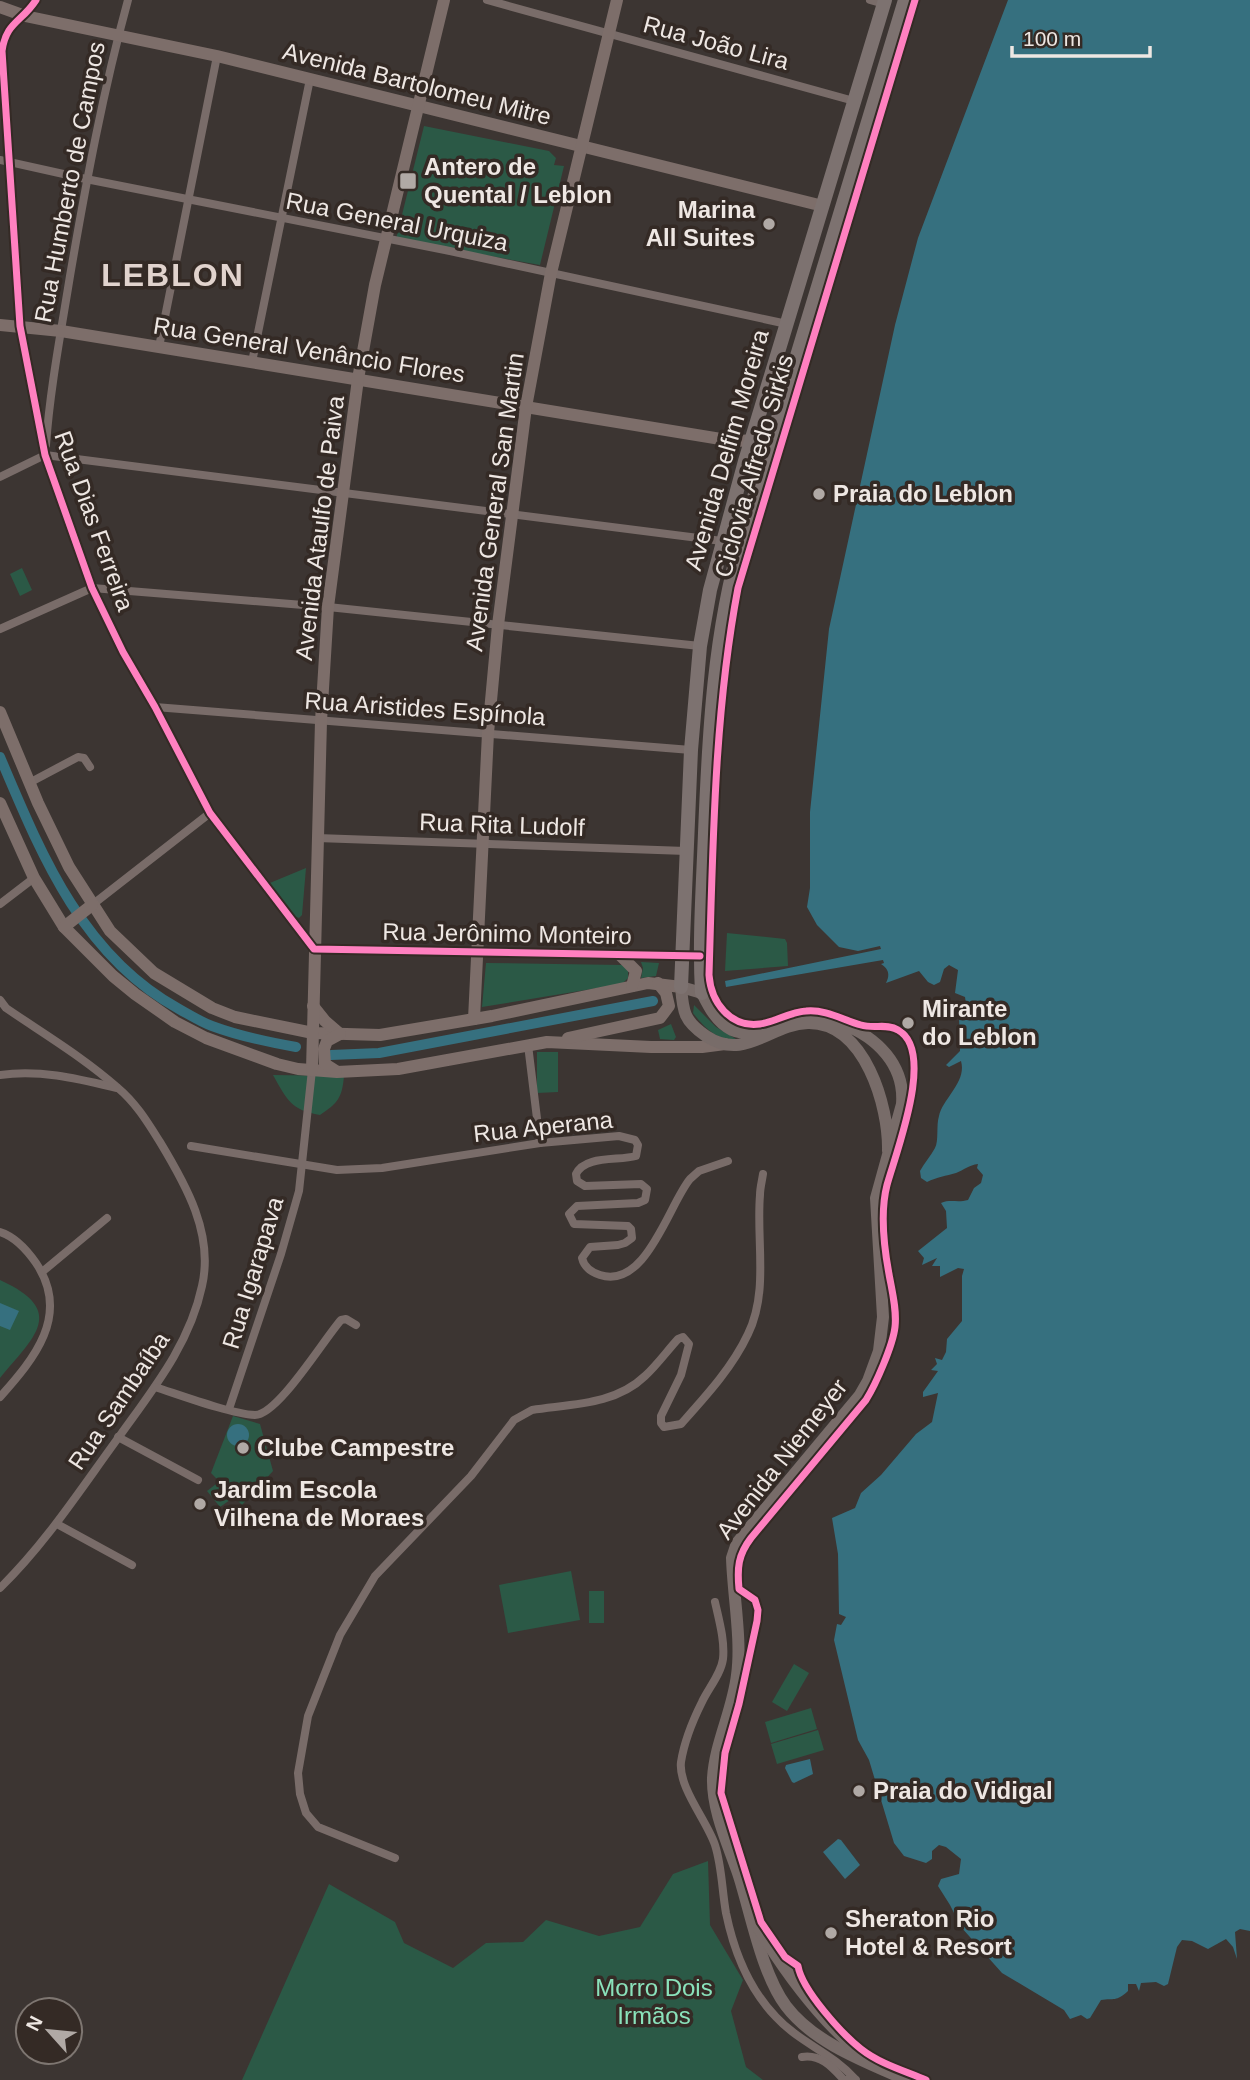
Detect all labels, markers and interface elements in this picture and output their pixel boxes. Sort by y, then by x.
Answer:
street label: Rua João Lira [640,10,792,75]
scale bar [1012,14,1150,58]
text: 100 m [1023,27,1081,50]
street label: Avenida Bartolomeu Mitre [280,37,554,130]
street label: Rua Humberto de Campos [29,39,110,325]
place label: Antero de Quental / Leblon [424,153,612,208]
marker: Antero de Quental / Leblon [398,171,418,191]
street label: Rua General Urquiza [284,187,511,256]
place label: Marina All Suites [646,196,756,251]
marker: Marina All Suites [761,216,777,232]
district label: LEBLON [101,257,245,293]
street label: Rua General Venâncio Flores [151,312,467,387]
street label: Avenida Delfim Moreira [679,326,774,573]
street label: Avenida General San Martin [460,351,529,653]
street label: Ciclovia Alfredo Sirkis [709,351,798,580]
street label: Avenida Ataulfo de Paiva [290,393,349,662]
street label: Rua Dias Ferreira [49,427,140,615]
place label: Praia do Leblon [833,480,1013,507]
marker: Praia do Leblon [811,486,827,502]
street label: Rua Aristides Espínola [304,687,547,730]
street label: Rua Rita Ludolf [419,808,585,841]
street label: Rua Jerônimo Monteiro [382,918,632,949]
place label: Mirante do Leblon [922,995,1037,1050]
marker: Mirante do Leblon [900,1015,916,1031]
street label: Rua Aperana [472,1106,615,1147]
street label: Rua Igarapava [217,1193,289,1352]
street label: Rua Sambaíba [63,1326,175,1475]
street label: Avenida Niemeyer [711,1373,852,1544]
place label: Clube Campestre [257,1434,454,1461]
marker: Clube Campestre [235,1440,251,1456]
place label: Jardim Escola Vilhena de Moraes [214,1476,424,1531]
marker: Jardim Escola Vilhena de Moraes [192,1496,208,1512]
place label: Praia do Vidigal [873,1777,1053,1804]
marker: Praia do Vidigal [851,1783,867,1799]
place label: Sheraton Rio Hotel & Resort [845,1905,1012,1960]
marker: Sheraton Rio Hotel & Resort [823,1925,839,1941]
park label: Morro Dois Irmãos [595,1974,713,2029]
north arrow [14,1996,84,2066]
text: N [22,2013,47,2034]

